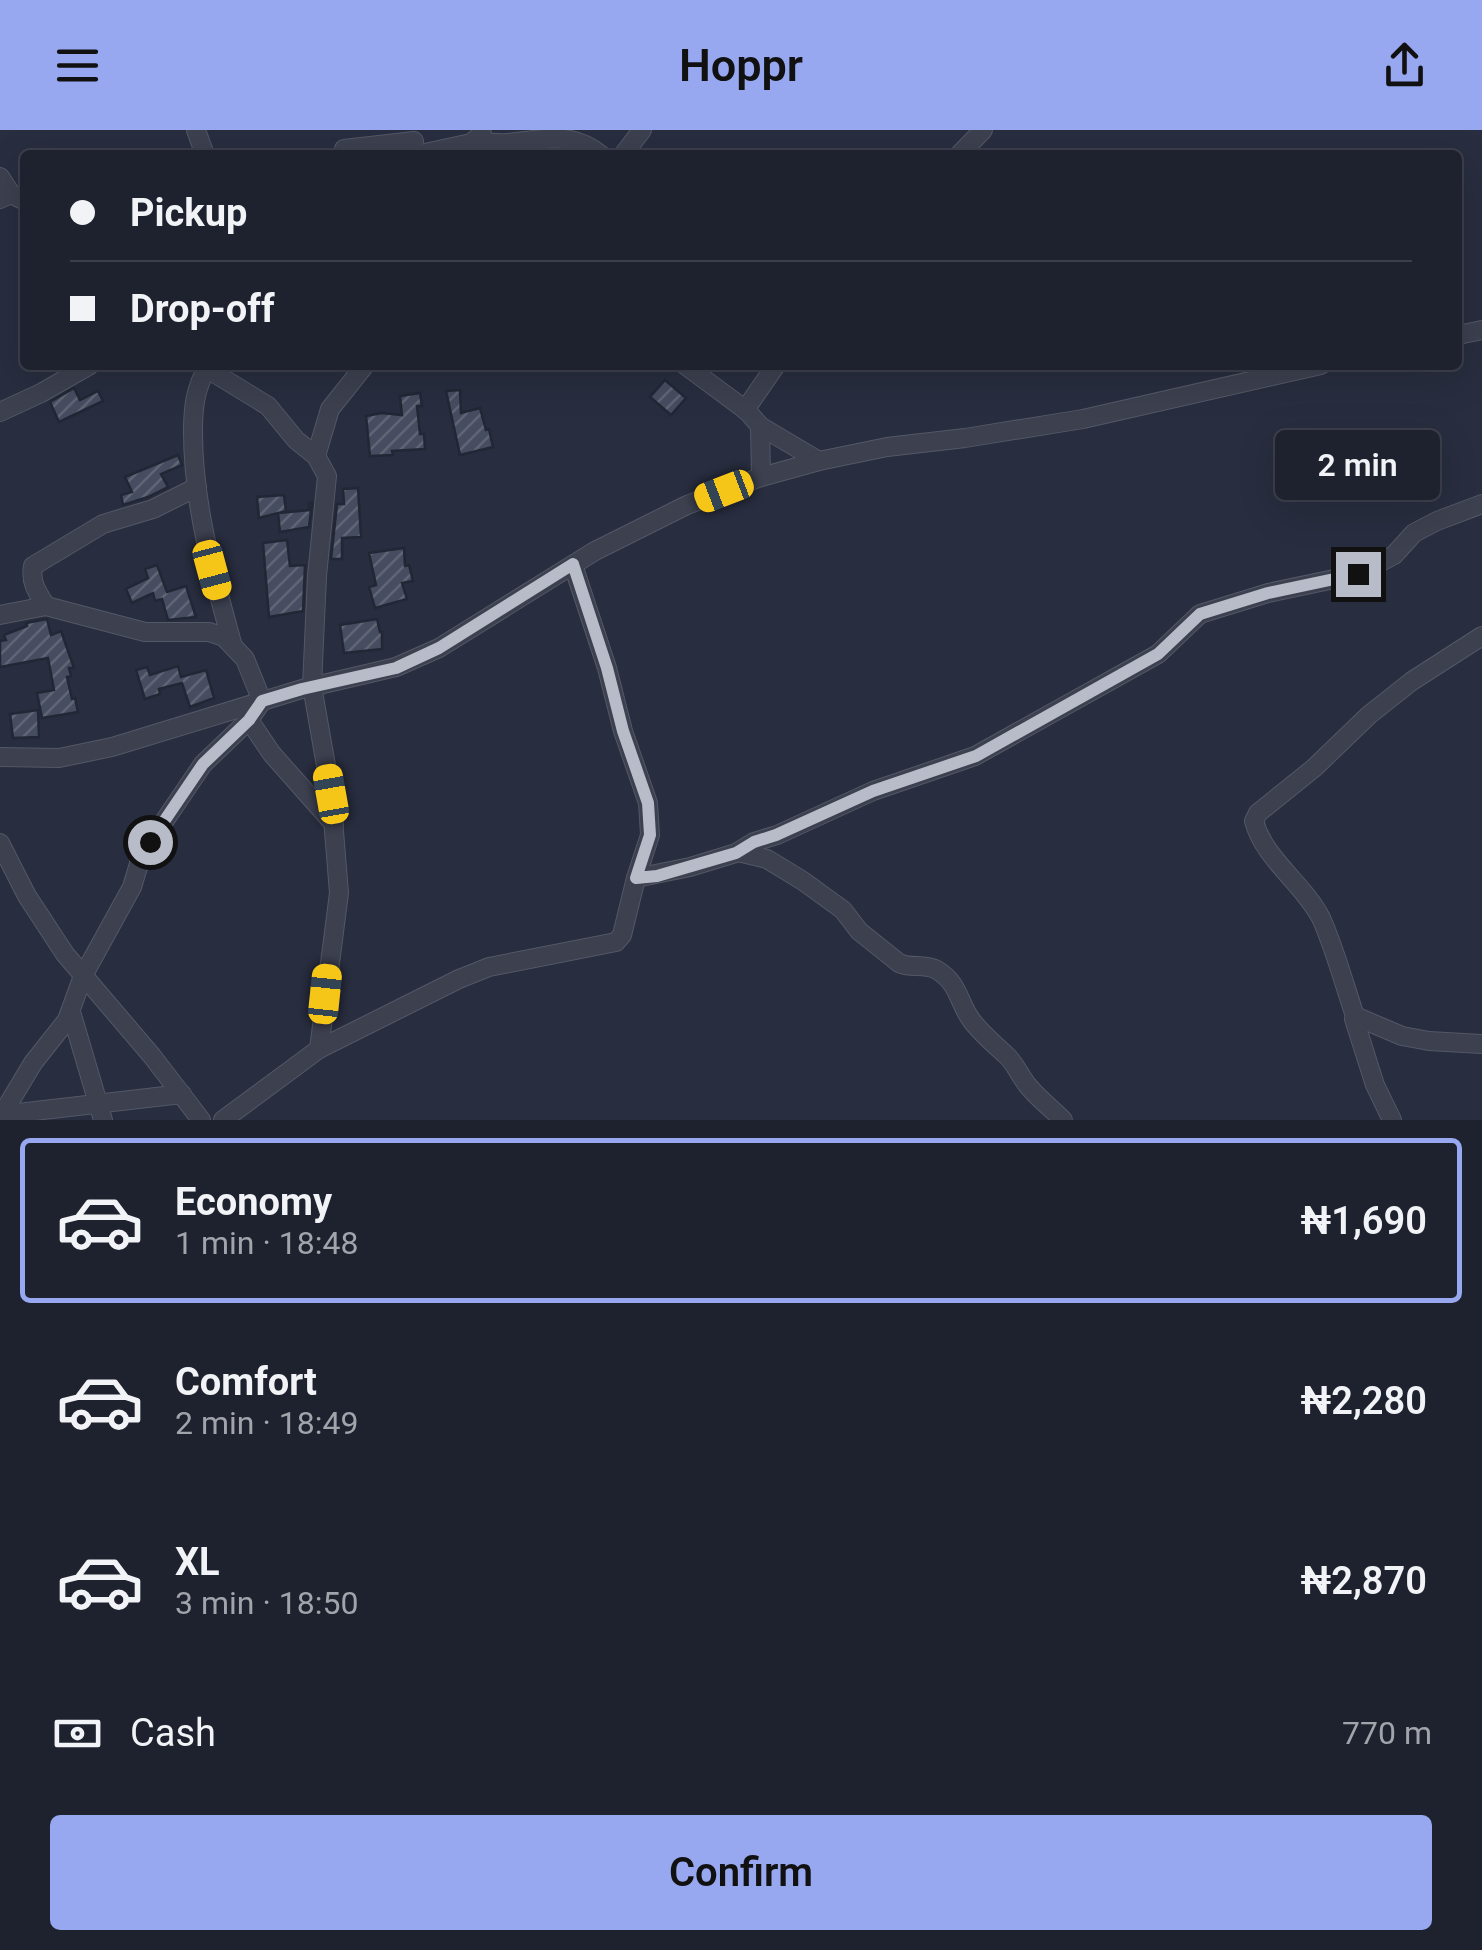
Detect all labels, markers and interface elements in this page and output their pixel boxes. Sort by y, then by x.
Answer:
icon: menu [50,38,105,93]
icon: share [1377,38,1432,93]
text: Hoppr [679,39,803,92]
text: Pickup [130,191,247,235]
text: Drop-off [130,287,275,331]
callout: 2 min [1276,429,1440,499]
text: 2 min [1317,446,1398,484]
car [691,466,757,516]
car [190,537,234,603]
route end [1336,552,1381,597]
car [311,762,351,826]
route start [128,820,173,865]
car [307,963,343,1025]
icon: car [55,1176,145,1266]
text: Economy [175,1180,332,1224]
text: ₦1,690 [1301,1199,1427,1243]
text: 1 min · 18:48 [175,1224,358,1262]
icon: car [55,1356,145,1446]
text: Comfort [175,1360,317,1404]
text: ₦2,280 [1301,1379,1427,1423]
text: 2 min · 18:49 [175,1404,358,1442]
icon: car [55,1536,145,1626]
text: XL [175,1540,220,1584]
text: ₦2,870 [1301,1559,1427,1603]
text: 3 min · 18:50 [175,1584,358,1622]
icon: cash [50,1706,105,1761]
text: Cash [130,1711,216,1755]
text: 770 m [1342,1714,1432,1752]
button: Confirm [50,1815,1432,1930]

